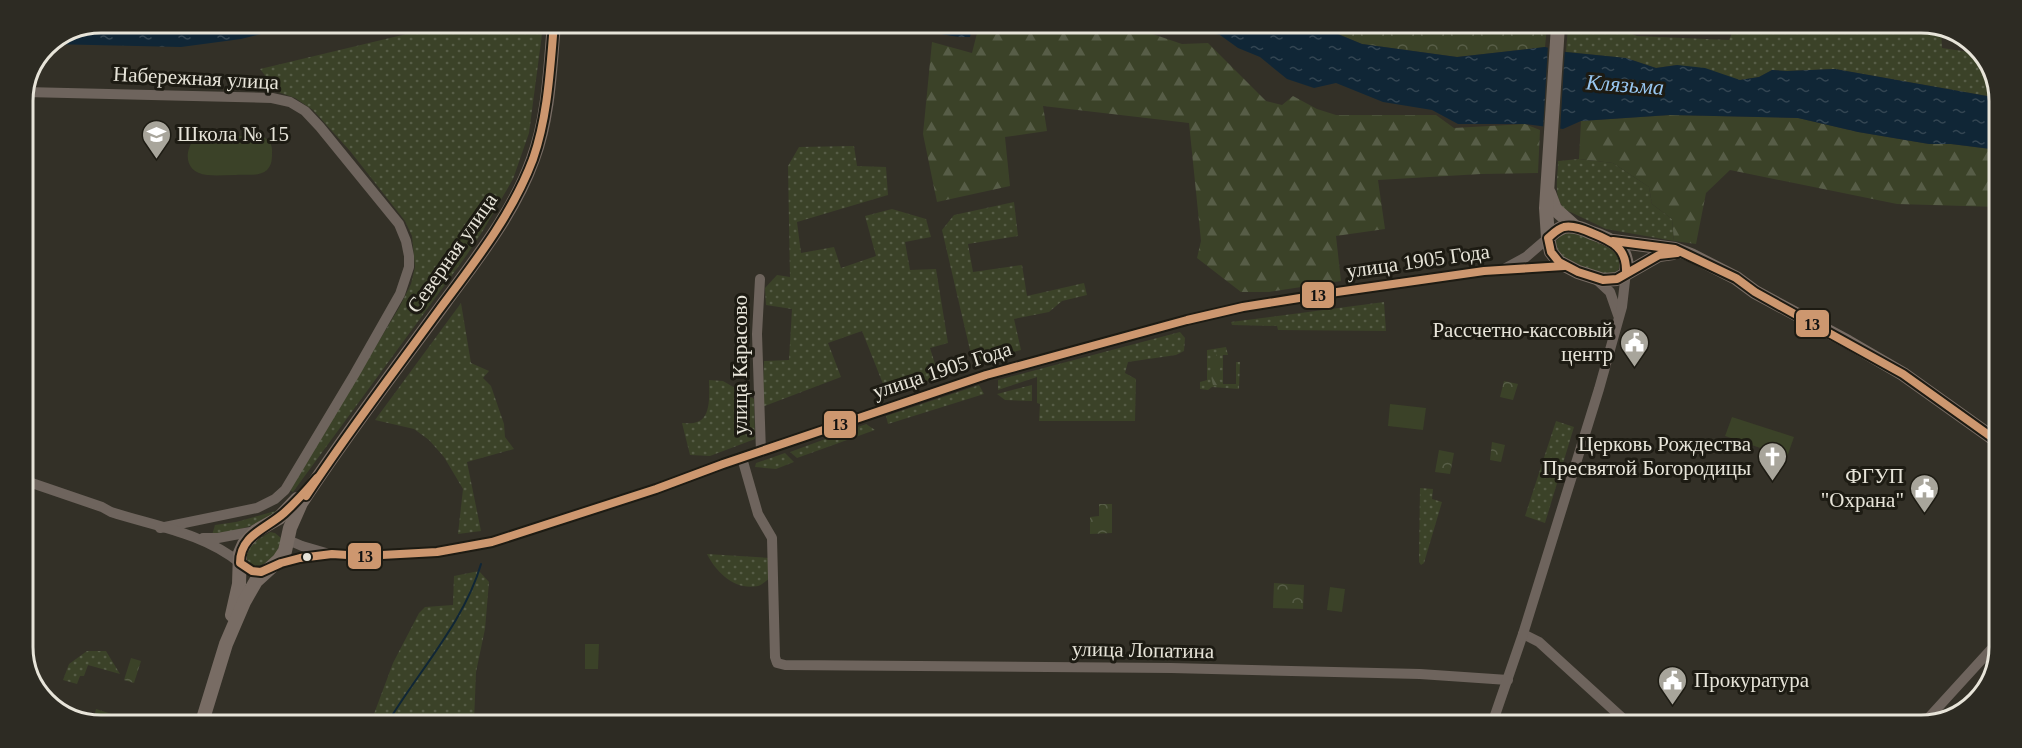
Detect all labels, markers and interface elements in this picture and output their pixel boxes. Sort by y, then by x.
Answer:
street label: Набережная улица [113,62,280,94]
water label: Клязьма [1584,69,1665,100]
school or university icon: Школа № 15 [140,118,172,160]
place label: Школа № 15 [177,122,289,146]
street label: Северная улица [402,188,503,317]
street label: улица 1905 Года [1345,239,1492,283]
line badge: 13 [1301,281,1335,309]
text: 13 [1310,287,1326,304]
street label: улица Карасово [728,295,752,435]
line badge: 13 [1795,309,1830,338]
text: 13 [1804,316,1820,333]
place label: Рассчетно-кассовый центр [1432,318,1613,366]
public building icon: Рассчетно-кассовый центр [1618,326,1650,368]
street label: улица 1905 Года [870,336,1015,404]
line badge: 13 [823,410,857,439]
text: 13 [832,416,848,433]
place label: Церковь Рождества Пресвятой Богородицы [1542,432,1752,480]
church icon: Церковь Рождества Пресвятой Богородицы [1756,440,1788,482]
place label: ФГУП "Охрана" [1821,464,1904,512]
public building icon: ФГУП "Охрана" [1909,472,1941,514]
line badge: 13 [347,542,382,570]
text: 13 [357,548,373,565]
unlabelled marker [301,551,313,563]
street label: улица Лопатина [1072,637,1215,663]
public building icon: Прокуратура [1657,664,1689,706]
place label: Прокуратура [1694,668,1810,692]

